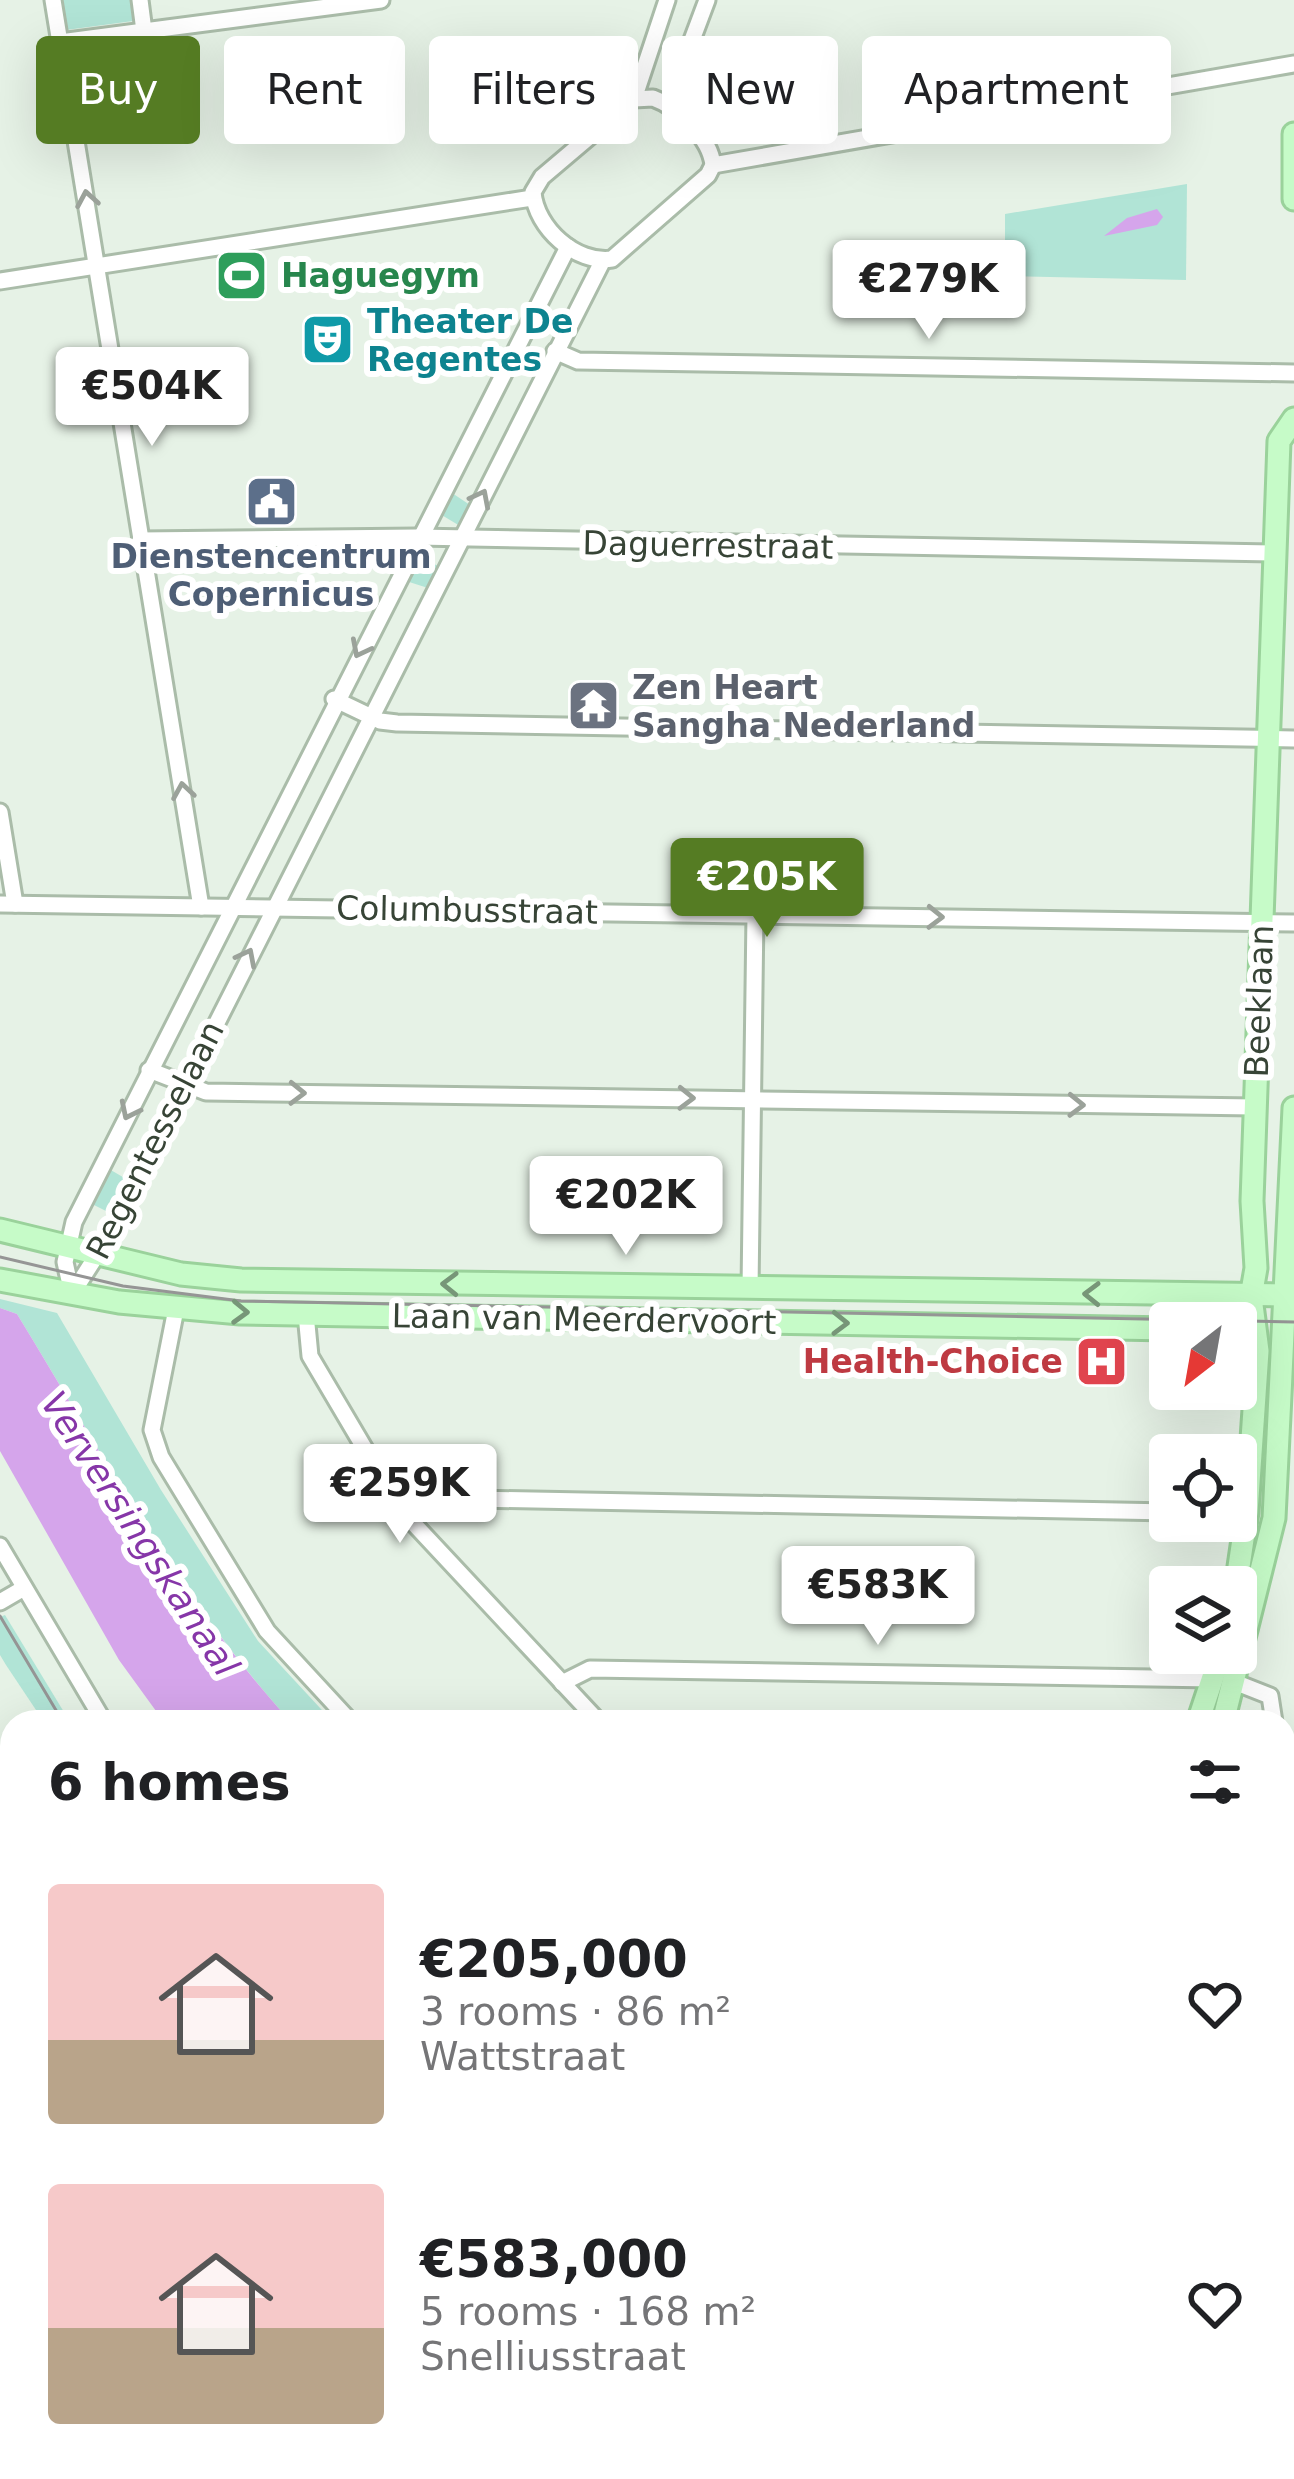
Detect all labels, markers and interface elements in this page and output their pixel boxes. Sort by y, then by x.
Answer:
chip: Buy [36,36,200,144]
chip: Rent [224,36,405,144]
chip: Filters [429,36,638,144]
chip: New [662,36,838,144]
chip: Apartment [862,36,1171,144]
one-way arrow [75,189,100,209]
pin: €279K [845,240,1013,342]
sports icon: Haguegym [214,247,270,303]
place label: Haguegym [281,256,480,295]
text: €279K [860,256,998,301]
place label: Theater De Regentes [367,302,573,379]
theatre icon: Theater De Regentes [300,312,356,368]
pin: €504K [68,347,236,449]
text: €504K [83,363,221,408]
public building icon: Dienstencentrum Copernicus [243,474,299,530]
one-way arrow [467,488,490,510]
street label: Daguerrestraat [582,523,834,567]
place label: Dienstencentrum Copernicus [110,537,432,614]
one-way arrow [350,637,374,658]
place label: Zen Heart Sangha Nederland [632,668,975,745]
temple icon: Zen Heart Sangha Nederland [565,678,621,734]
one-way arrow [171,781,196,801]
pin: €205K [683,838,851,940]
text: €205K [698,854,836,899]
street label: Columbusstraat [336,888,598,932]
one-way arrow [926,903,945,929]
street label: Beeklaan [1237,924,1281,1078]
one-way arrow [233,949,256,970]
street label: Regentesselaan [78,1014,232,1266]
one-way arrow [289,1080,307,1106]
one-way arrow [677,1085,696,1111]
one-way arrow [1067,1091,1086,1117]
one-way arrow [120,1098,143,1120]
pin: €202K [542,1156,710,1258]
text: €202K [557,1172,695,1217]
one-way arrow [440,1271,459,1297]
one-way arrow [1082,1282,1101,1308]
street label: Laan van Meerdervoort [391,1296,777,1342]
one-way arrow [231,1299,250,1325]
north arrow [1149,1302,1257,1410]
map controls [1149,1302,1257,1674]
one-way arrow [831,1310,850,1336]
hospital icon: Health-Choice [1074,1333,1130,1389]
place label: Health-Choice [803,1342,1063,1381]
water label: Verversingskanaal [33,1384,247,1684]
button: locate [1149,1434,1257,1542]
pin: €259K [316,1444,484,1546]
text: €259K [331,1460,469,1505]
pin: €583K [794,1546,962,1648]
text: €583K [809,1562,947,1607]
button: layers [1149,1566,1257,1674]
icon: filters [1182,1749,1248,1815]
text: 6 homes [48,1753,291,1812]
text: €205,000 [420,1930,688,1989]
icon: home [144,1932,288,2076]
icon: heart [1182,1971,1248,2037]
text: 3 rooms · 86 m² [420,1989,731,2034]
text: Wattstraat [420,2034,625,2079]
text: €583,000 [420,2230,688,2289]
icon: home [144,2232,288,2376]
icon: heart [1182,2271,1248,2337]
text: 5 rooms · 168 m² [420,2289,756,2334]
text: Snelliusstraat [420,2334,686,2379]

